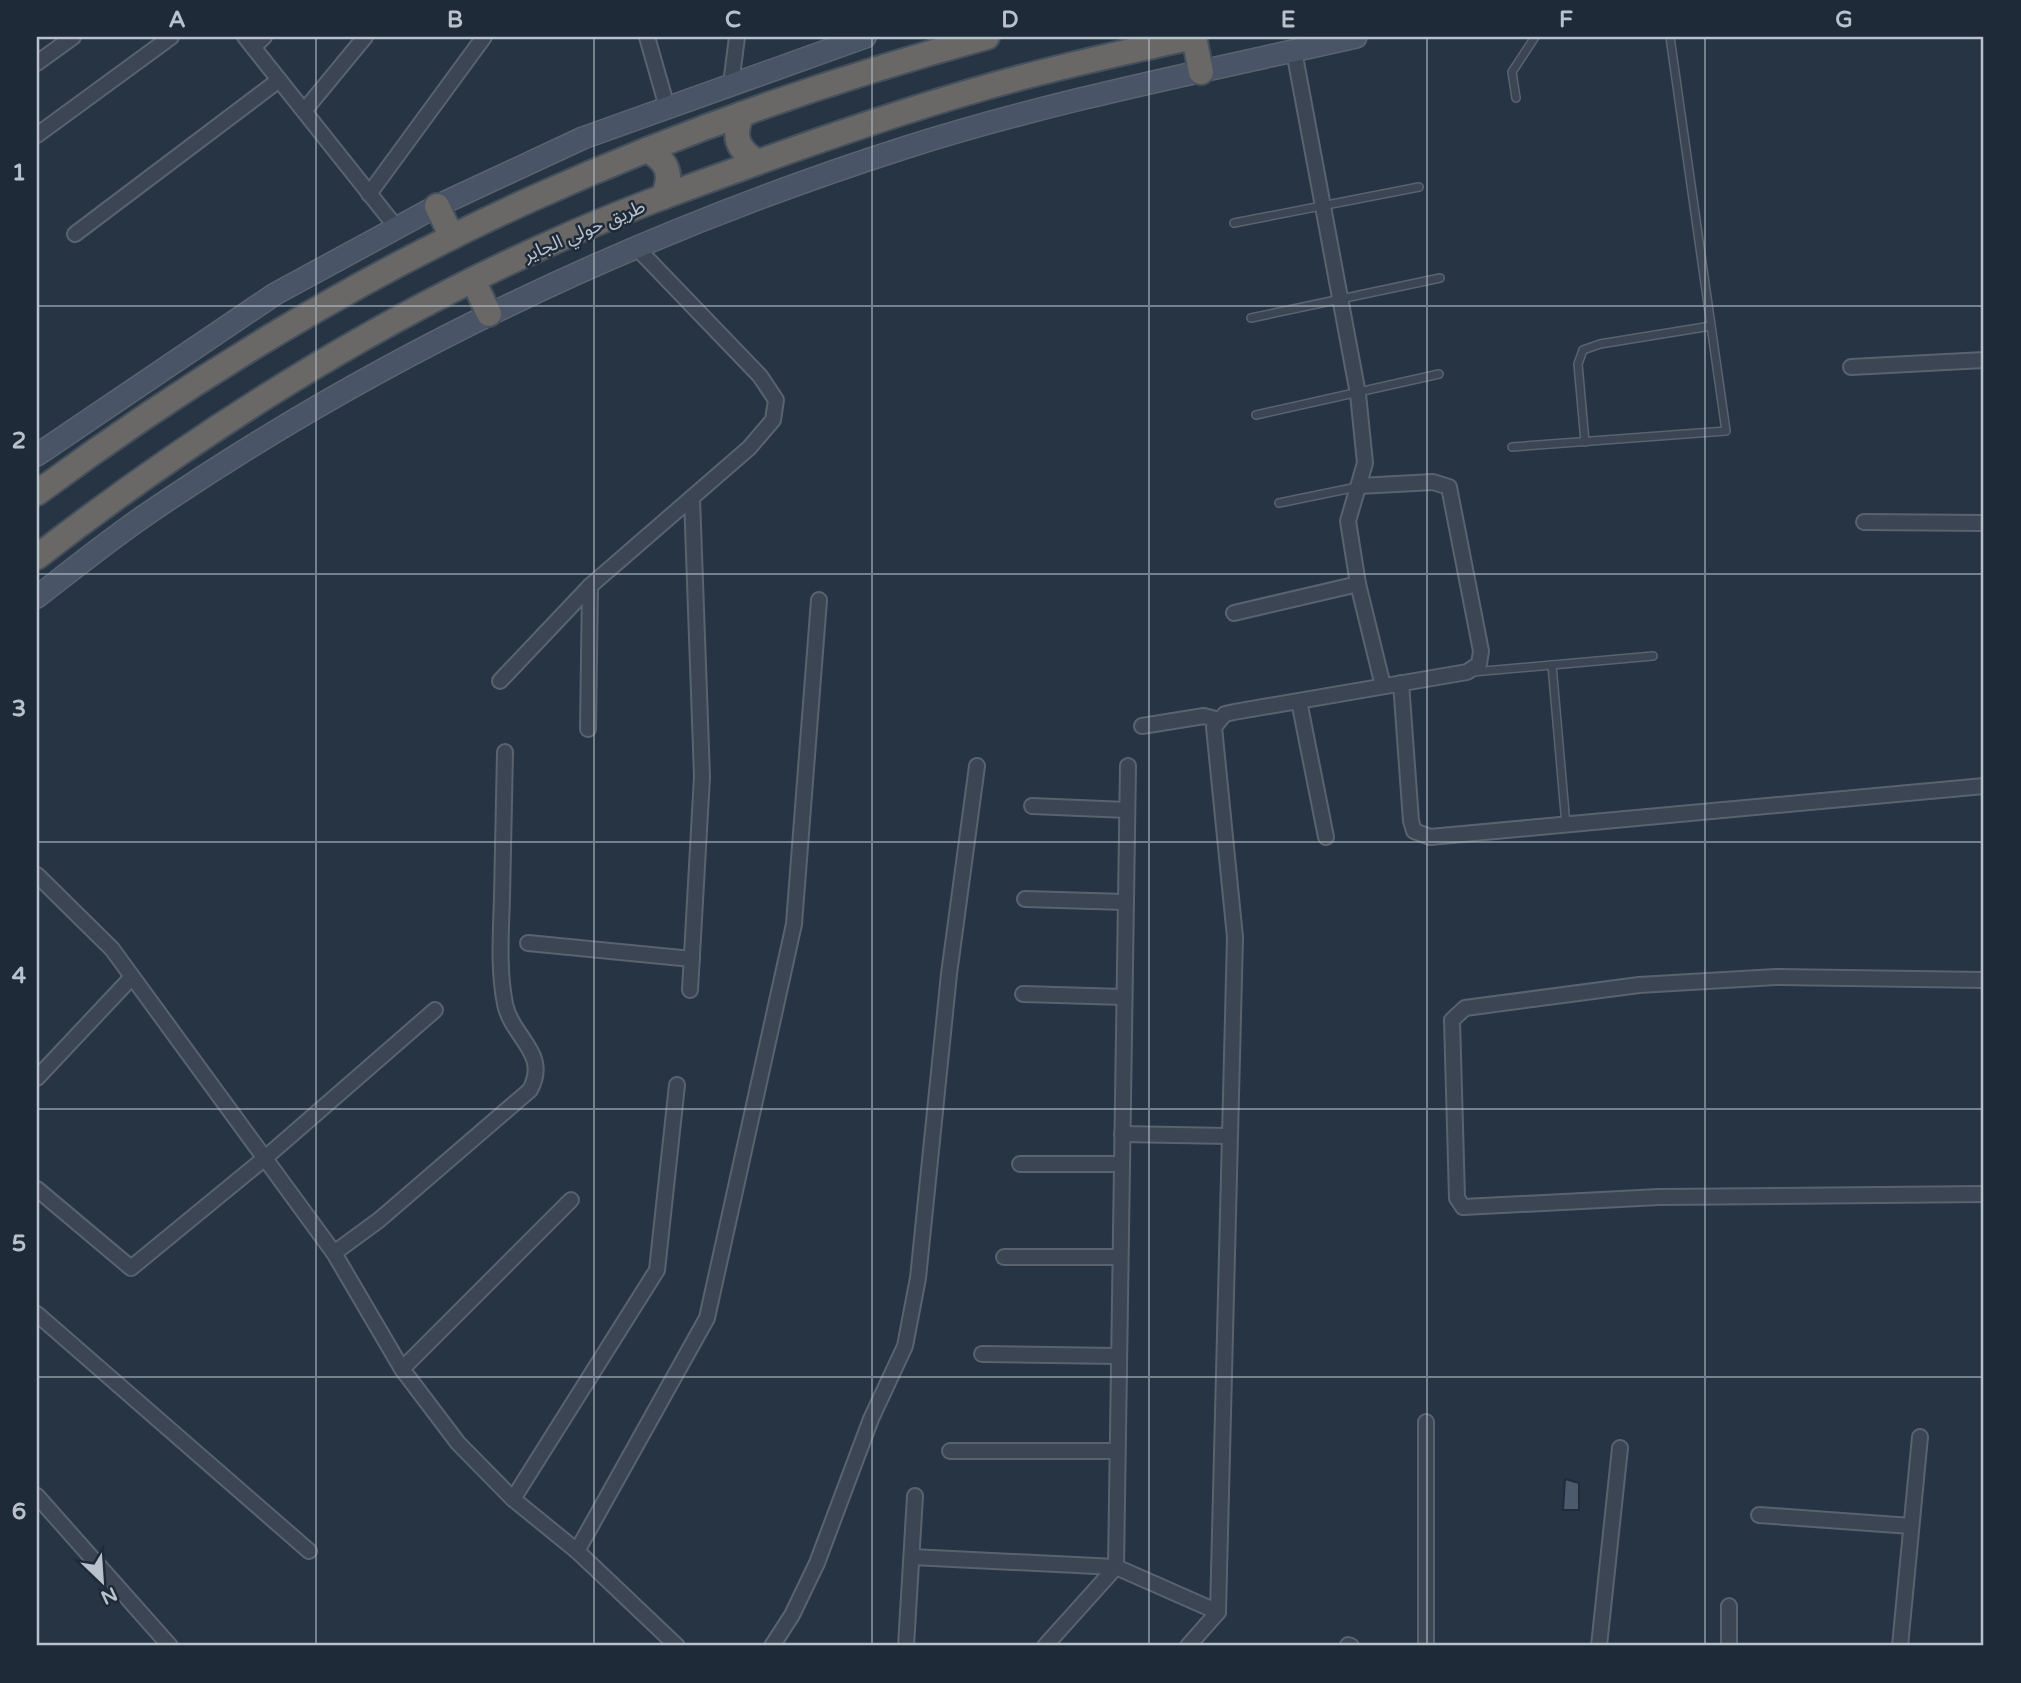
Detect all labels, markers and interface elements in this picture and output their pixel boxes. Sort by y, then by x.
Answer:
text: A [168,6,186,34]
text: B [447,6,463,34]
text: C [725,6,741,34]
text: D [1001,6,1019,34]
text: E [1281,6,1295,34]
text: F [1559,6,1573,34]
text: G [1835,6,1853,34]
text: 1 [12,159,26,187]
street label: طريق حولي الجاير [519,195,650,270]
text: 2 [12,427,26,455]
text: 3 [12,695,26,723]
text: 4 [12,962,27,990]
text: 5 [12,1230,26,1258]
text: 6 [12,1498,26,1526]
north arrow [66,1546,136,1616]
text: N [97,1582,120,1609]

